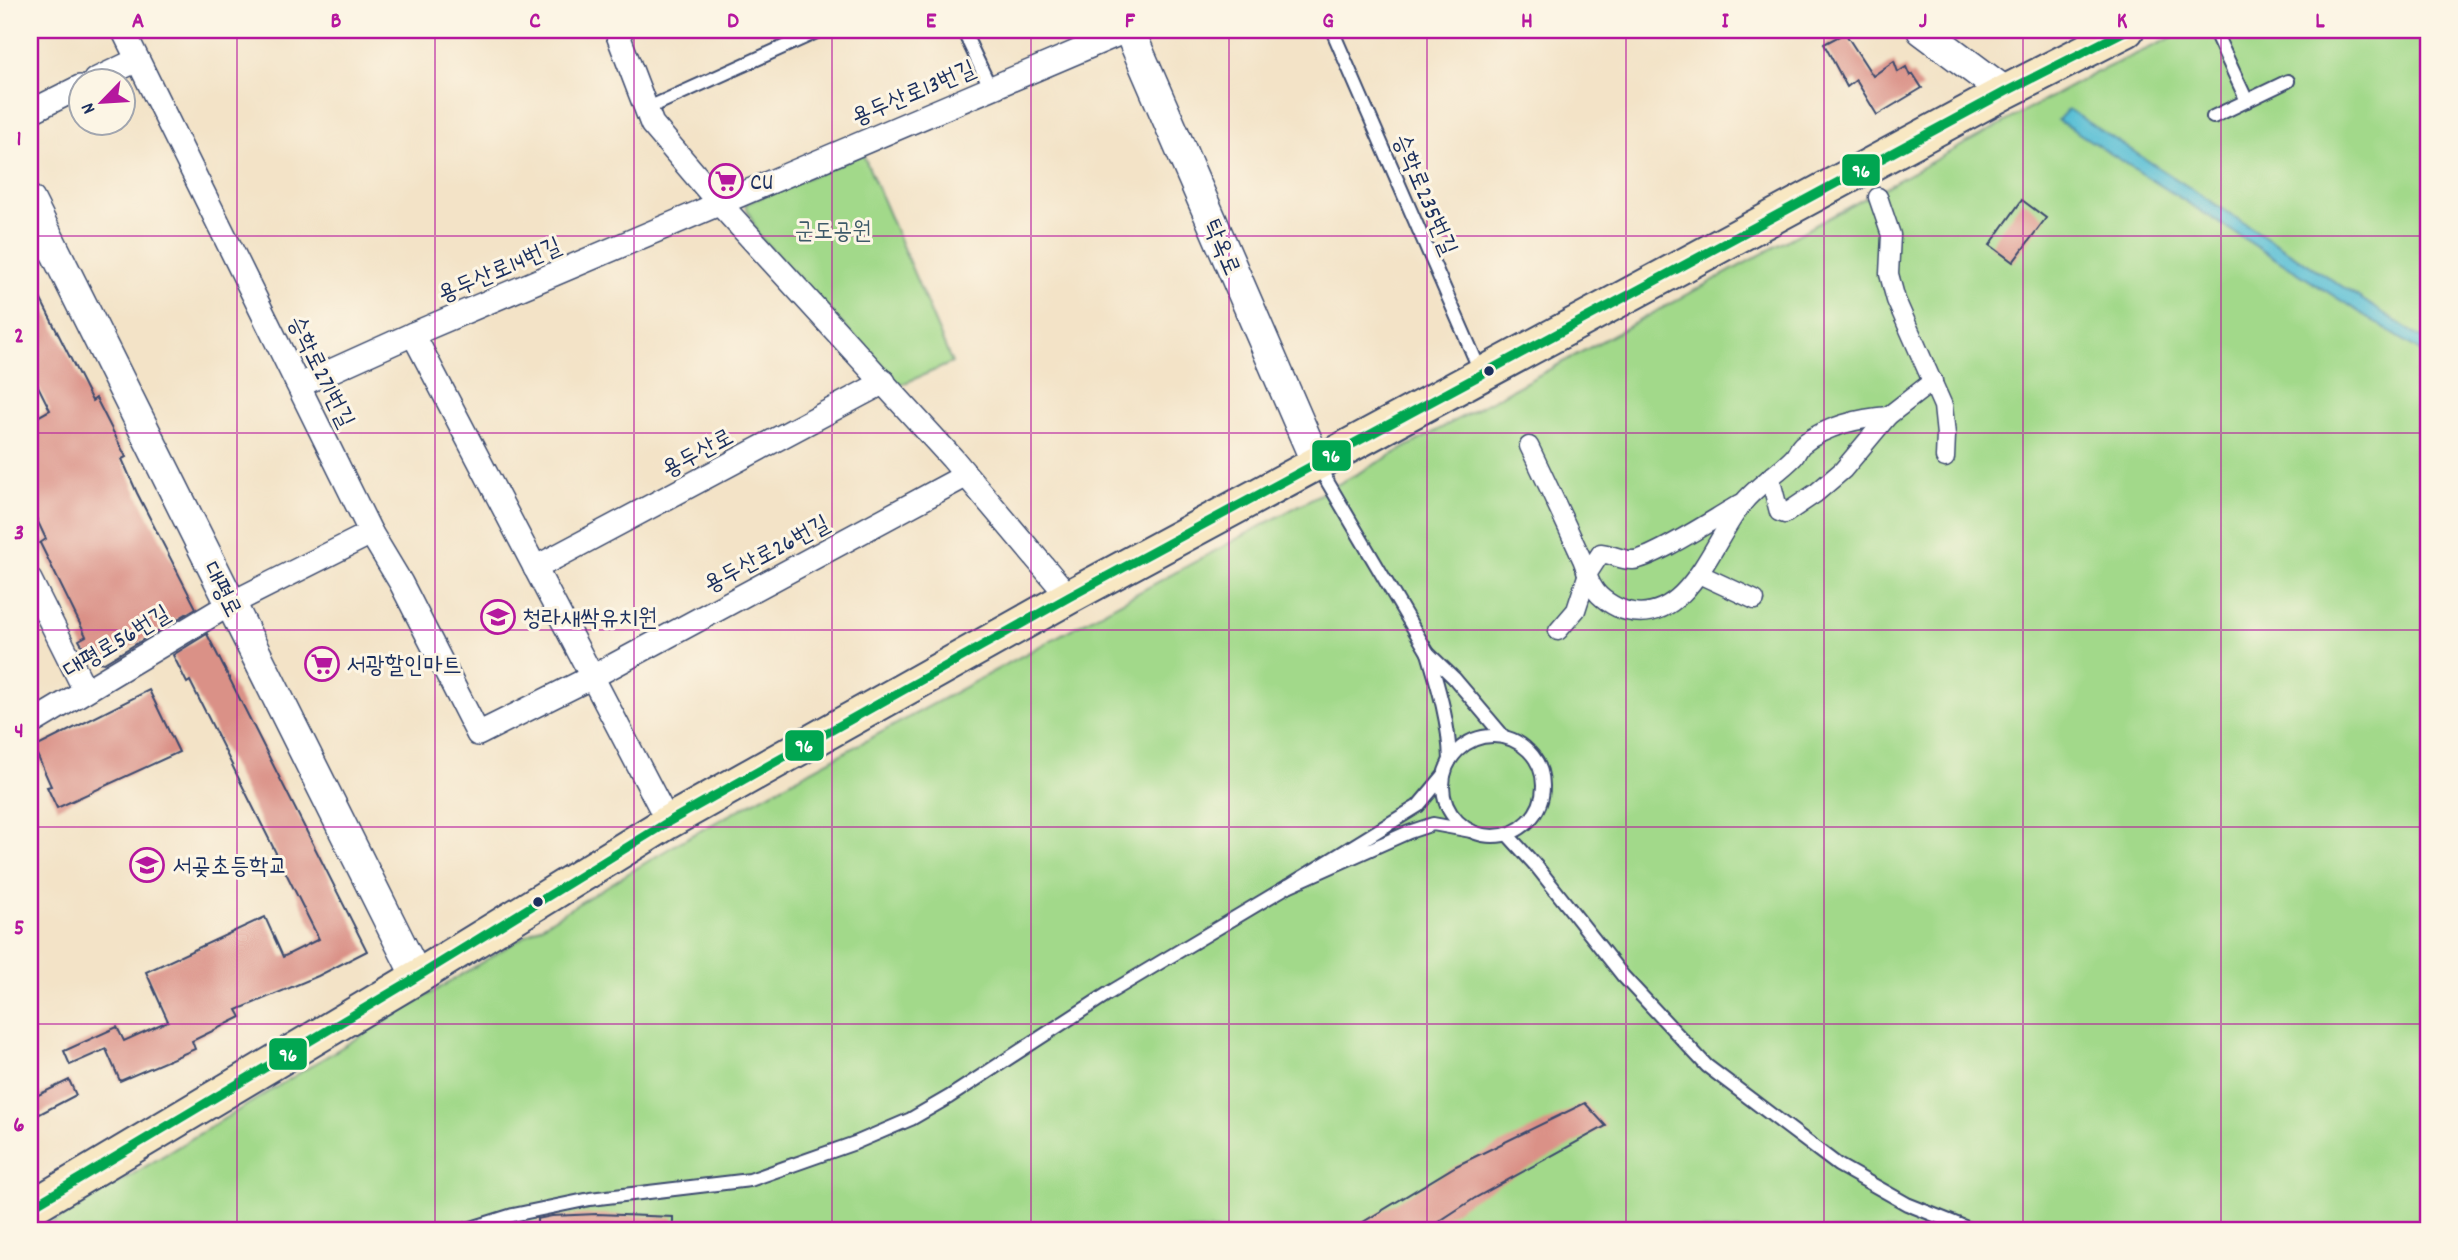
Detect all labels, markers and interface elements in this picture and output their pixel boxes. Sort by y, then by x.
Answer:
text: A [132,6,144,39]
text: B [331,6,342,39]
text: C [529,6,541,39]
text: D [727,6,739,39]
text: E [926,6,937,39]
text: F [1125,6,1136,39]
text: G [1322,6,1334,39]
text: H [1521,6,1533,39]
text: I [1721,6,1729,39]
text: J [1919,6,1927,39]
text: K [2117,6,2128,39]
text: L [2315,6,2325,39]
street label: 용두산로13번길 [847,53,981,136]
north arrow [66,66,136,136]
text: N [76,98,104,118]
text: 1 [16,124,22,157]
street label: 승학로235번길 [1382,129,1464,261]
line badge: 96 [1841,153,1881,187]
text: 96 [1852,160,1870,187]
supermarket icon: CU [707,162,745,200]
place label: CU [750,167,773,201]
street label: 탁옥로 [1193,215,1247,281]
park label: 군도공원 [794,216,872,250]
street label: 용두산로14번길 [433,231,567,313]
street label: 승학로271번길 [277,310,361,434]
text: 2 [14,321,24,354]
unlabelled marker [1482,364,1496,378]
street label: 용두산로 [656,422,740,488]
line badge: 96 [1311,439,1352,472]
text: 96 [1322,445,1340,472]
street label: 용두산로26번길 [698,508,836,603]
text: 3 [14,518,24,551]
street label: 대평로 [192,557,249,624]
street label: 대평로56번길 [58,598,177,689]
school or university icon: 청라새싹유치원 [479,598,517,636]
place label: 청라새싹유치원 [522,603,657,637]
supermarket icon: 서광할인마트 [303,645,341,683]
place label: 서광할인마트 [346,650,462,684]
text: 4 [14,716,24,749]
line badge: 96 [784,729,825,762]
text: 96 [795,735,813,762]
school or university icon: 서곶초등학교 [128,846,166,884]
place label: 서곶초등학교 [172,851,288,885]
unlabelled marker [531,895,545,909]
text: 5 [14,913,24,946]
line badge: 96 [268,1037,308,1071]
text: 96 [279,1044,297,1071]
text: 6 [13,1110,25,1143]

